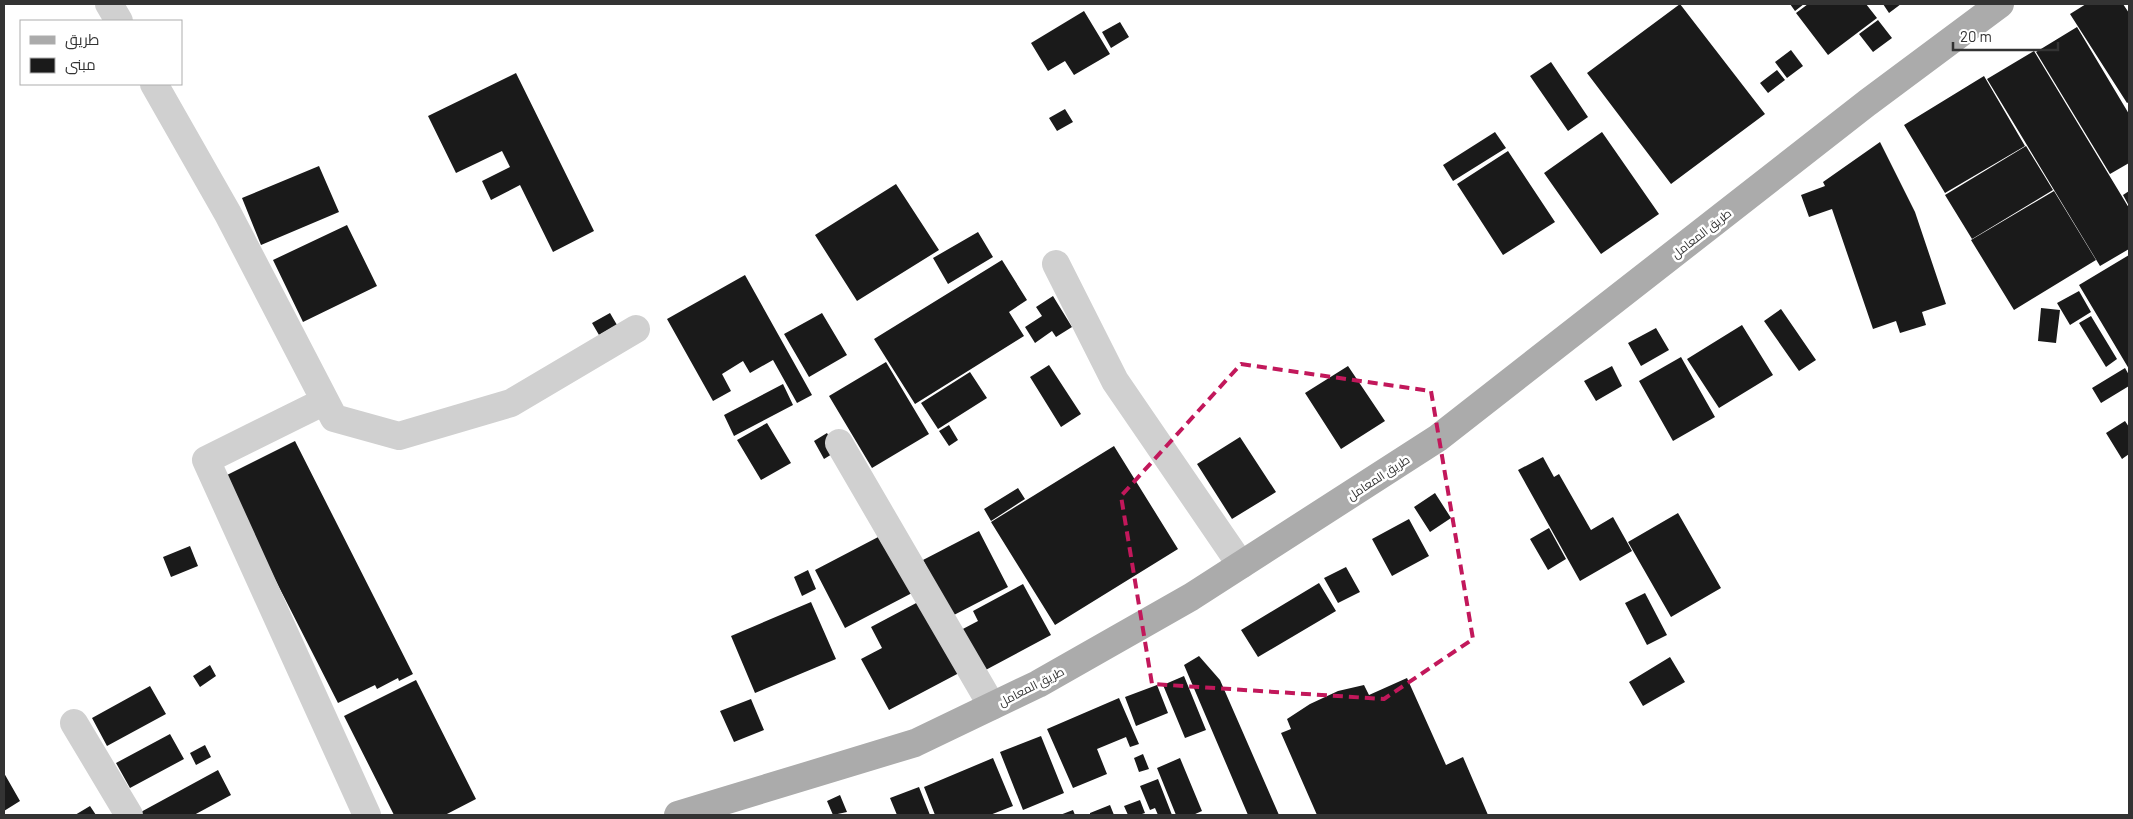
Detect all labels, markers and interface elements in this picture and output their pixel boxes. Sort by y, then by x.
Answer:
legend [20,20,182,85]
scale bar [1953,20,2058,52]
text: 20 m [1960,27,1992,45]
text: طريق [65,30,99,50]
text: مبنى [65,55,96,75]
street label: طريق المعامل [1668,205,1734,261]
street label: طريق المعامل [1344,452,1412,503]
street label: طريق المعامل [996,663,1067,709]

